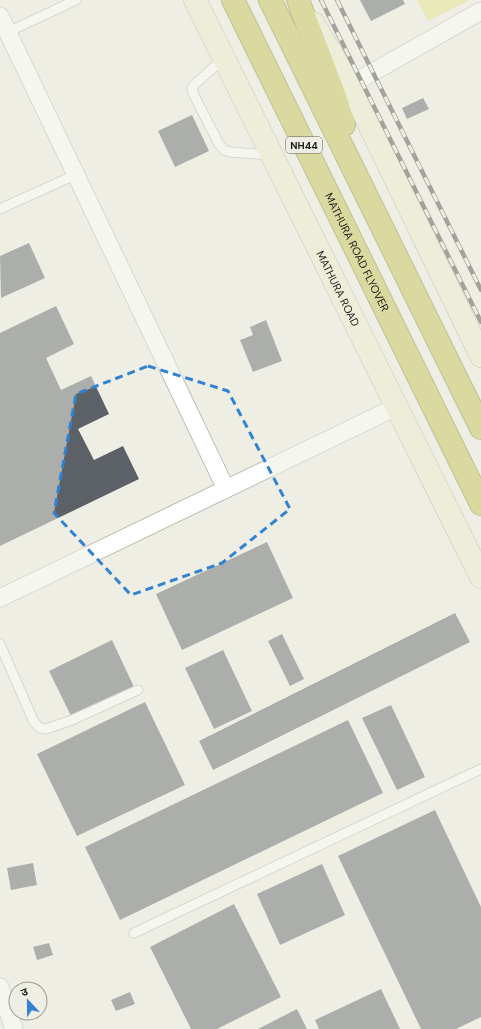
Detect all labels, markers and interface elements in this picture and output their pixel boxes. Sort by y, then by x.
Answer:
road number: NH44 [286,137,322,153]
street label: MATHURA ROAD FLYOVER [322,191,392,313]
street label: MATHURA ROAD [314,248,362,328]
north arrow [8,981,48,1021]
text: उ [19,984,30,999]

